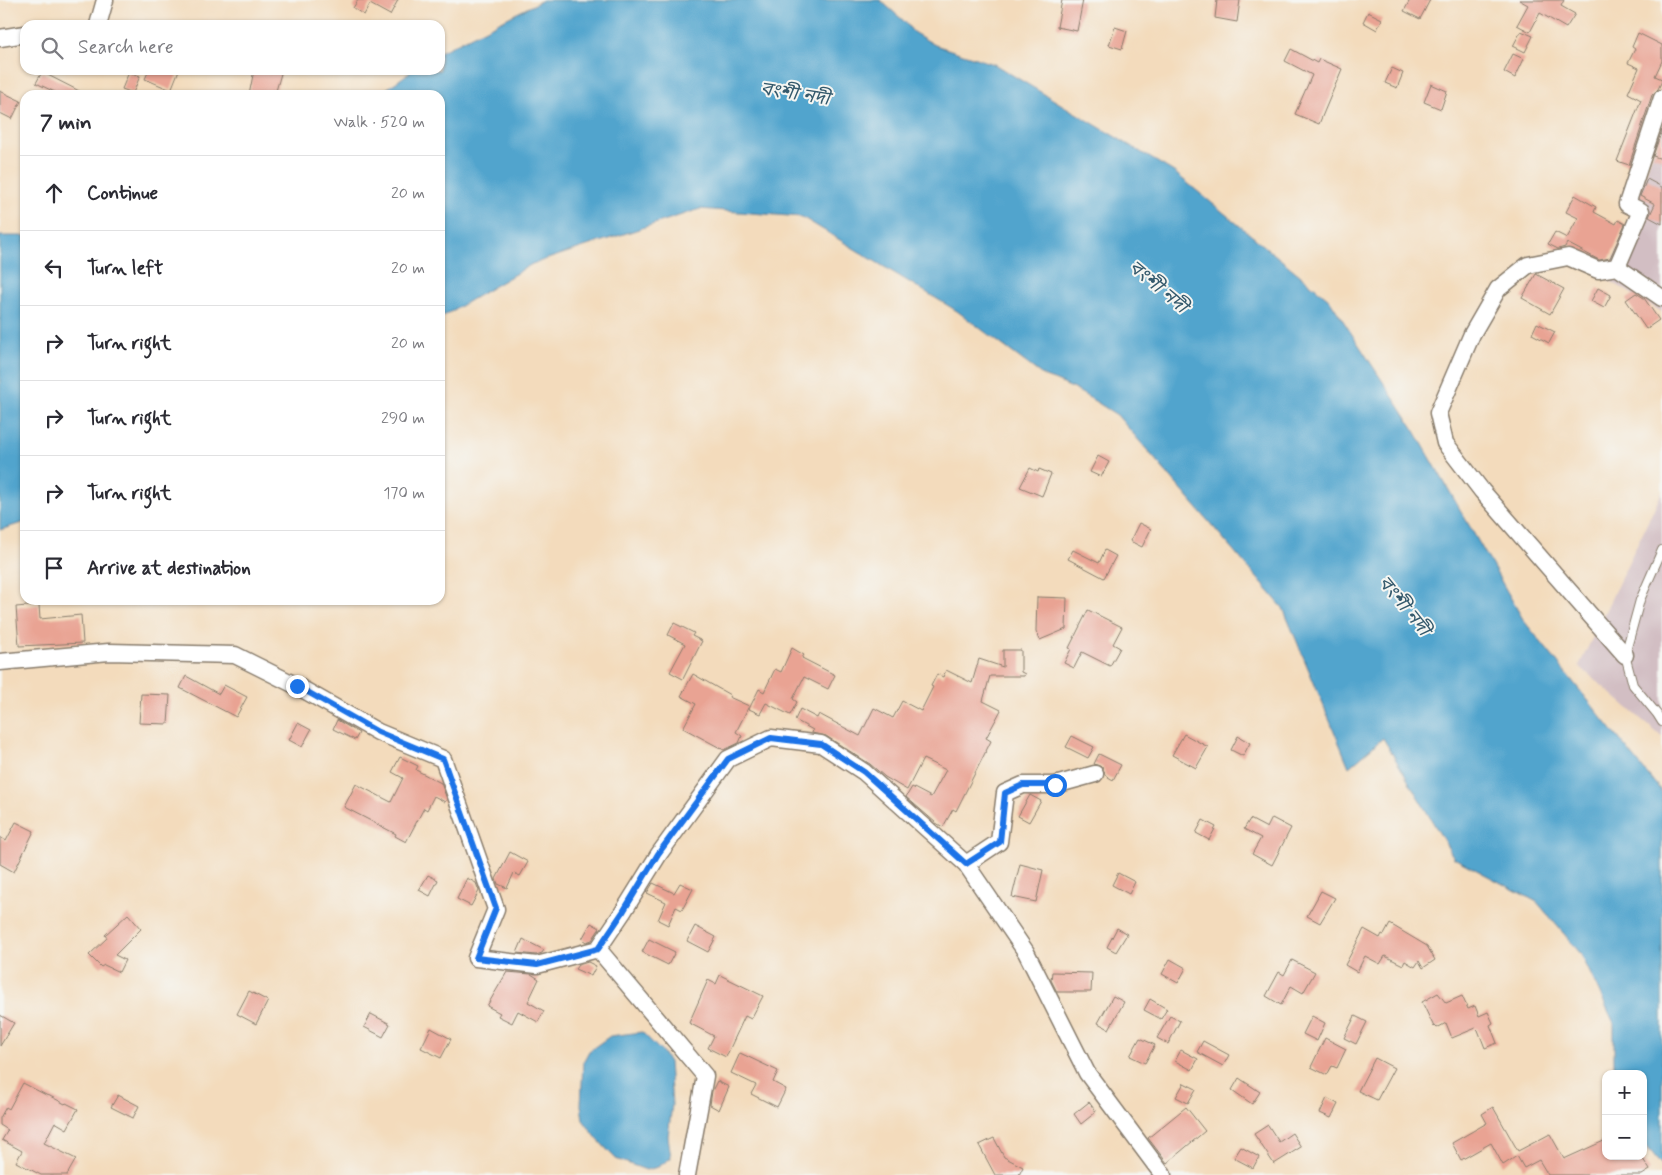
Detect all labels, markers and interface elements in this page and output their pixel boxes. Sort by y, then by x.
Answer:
search box [20,20,445,75]
icon: search [38,34,66,62]
text: Search here [78,35,174,60]
water label: বংশী নদী [759,76,835,112]
text: 7 min [40,109,92,137]
text: Walk · 520 m [333,112,425,133]
icon: ahead [40,179,68,207]
text: Continue [87,181,158,206]
text: 20 m [391,183,425,204]
icon: left [40,254,68,282]
water label: বংশী নদী [1123,255,1196,322]
text: Turn left [87,256,163,281]
text: 20 m [391,258,425,279]
icon: right [40,329,68,357]
text: Turn right [87,331,171,356]
text: 20 m [391,333,425,354]
icon: right [40,404,68,432]
text: Turn right [87,406,171,431]
text: 290 m [381,408,425,429]
icon: right [40,479,68,507]
text: Turn right [87,481,171,506]
text: 170 m [383,483,425,504]
icon: arrive [40,554,68,582]
text: Arrive at destination [87,556,251,581]
water label: বংশী নদী [1372,571,1438,644]
route end [286,675,309,698]
route start [1044,774,1067,797]
map controls [1602,1070,1647,1160]
button: + [1602,1070,1647,1115]
button: − [1602,1115,1647,1160]

